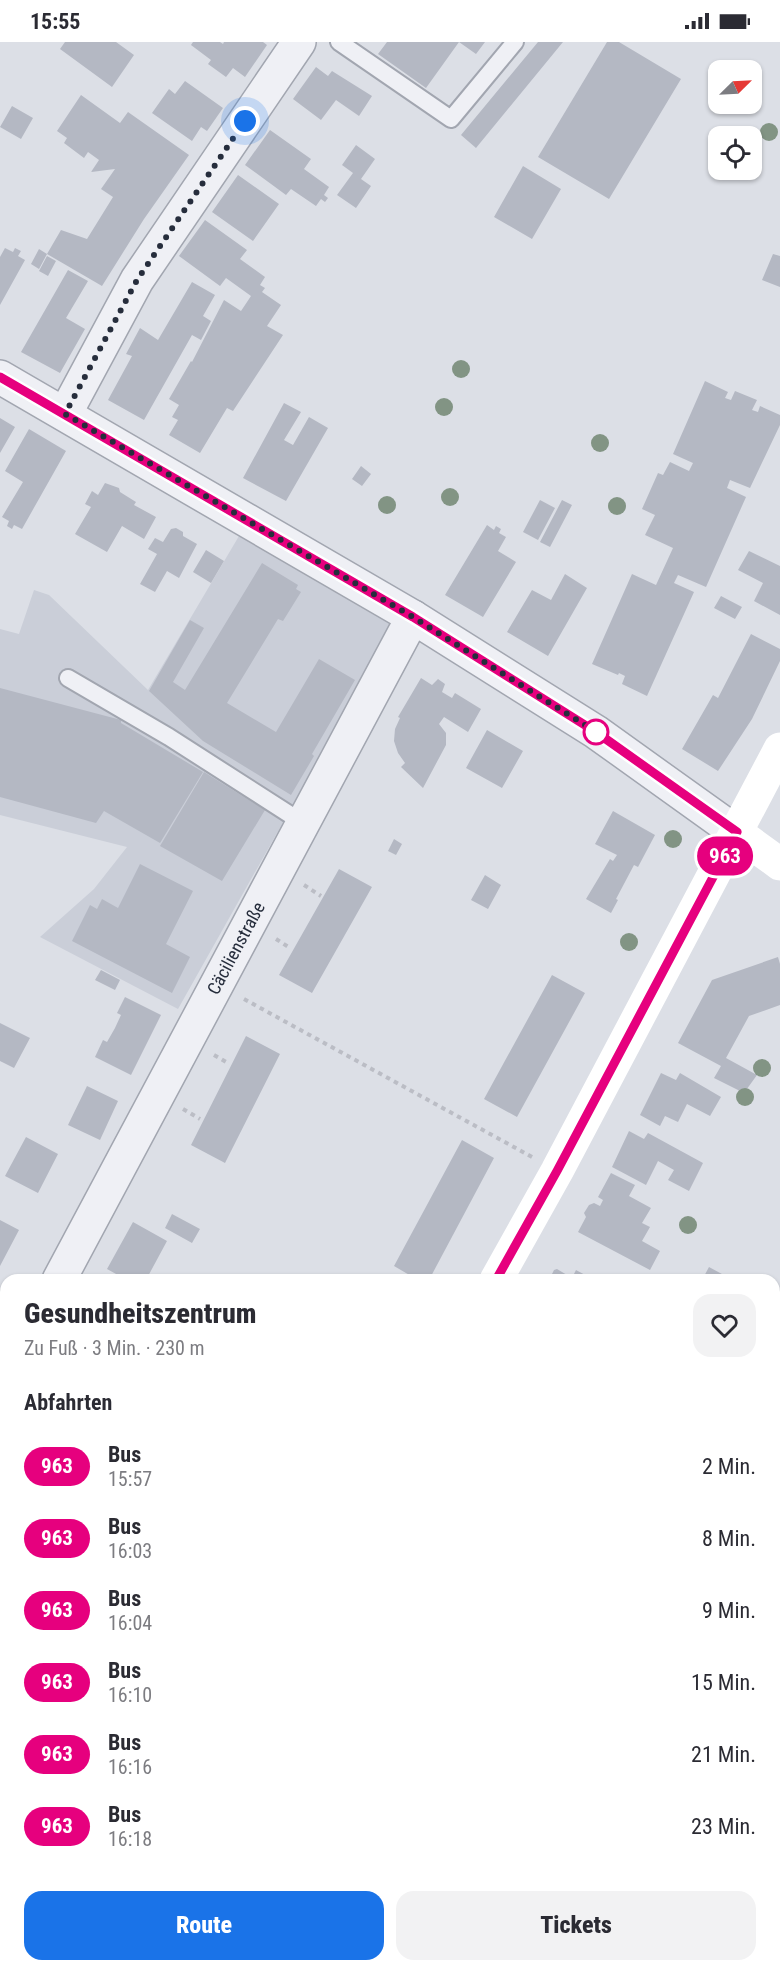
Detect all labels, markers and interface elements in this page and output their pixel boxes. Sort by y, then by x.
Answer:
text: 15:55 [30,9,81,34]
north arrow [708,60,762,114]
map controls [708,60,762,180]
your location [230,106,260,136]
button: locate [708,126,762,180]
unlabelled marker [583,719,609,745]
line badge: 963 [690,836,760,876]
text: 963 [709,844,741,868]
street label: Cäcilienstraße [202,898,269,998]
button: heart [693,1294,756,1357]
text: Gesundheitszentrum [24,1297,257,1330]
text: Zu Fuß · 3 Min. · 230 m [24,1336,205,1360]
text: Abfahrten [24,1390,112,1415]
text: Bus [108,1442,141,1467]
text: 963 [41,1454,73,1478]
text: 2 Min. [702,1454,756,1479]
text: 15:57 [108,1467,152,1491]
text: Bus [108,1514,141,1539]
text: 963 [41,1526,73,1550]
text: 8 Min. [702,1526,756,1551]
text: 16:03 [108,1539,152,1563]
text: Bus [108,1586,141,1611]
text: 963 [41,1598,73,1622]
text: 9 Min. [702,1598,756,1623]
text: 16:04 [108,1611,152,1635]
text: Bus [108,1658,141,1683]
text: 963 [41,1670,73,1694]
text: 15 Min. [691,1670,756,1695]
text: 16:10 [108,1683,152,1707]
text: Bus [108,1730,141,1755]
text: 963 [41,1742,73,1766]
text: 21 Min. [691,1742,756,1767]
text: 16:16 [108,1755,152,1779]
text: Bus [108,1802,141,1827]
text: 963 [41,1814,73,1838]
text: 23 Min. [691,1814,756,1839]
text: 16:18 [108,1827,152,1851]
button: Route [24,1891,384,1960]
button: Tickets [396,1891,756,1960]

